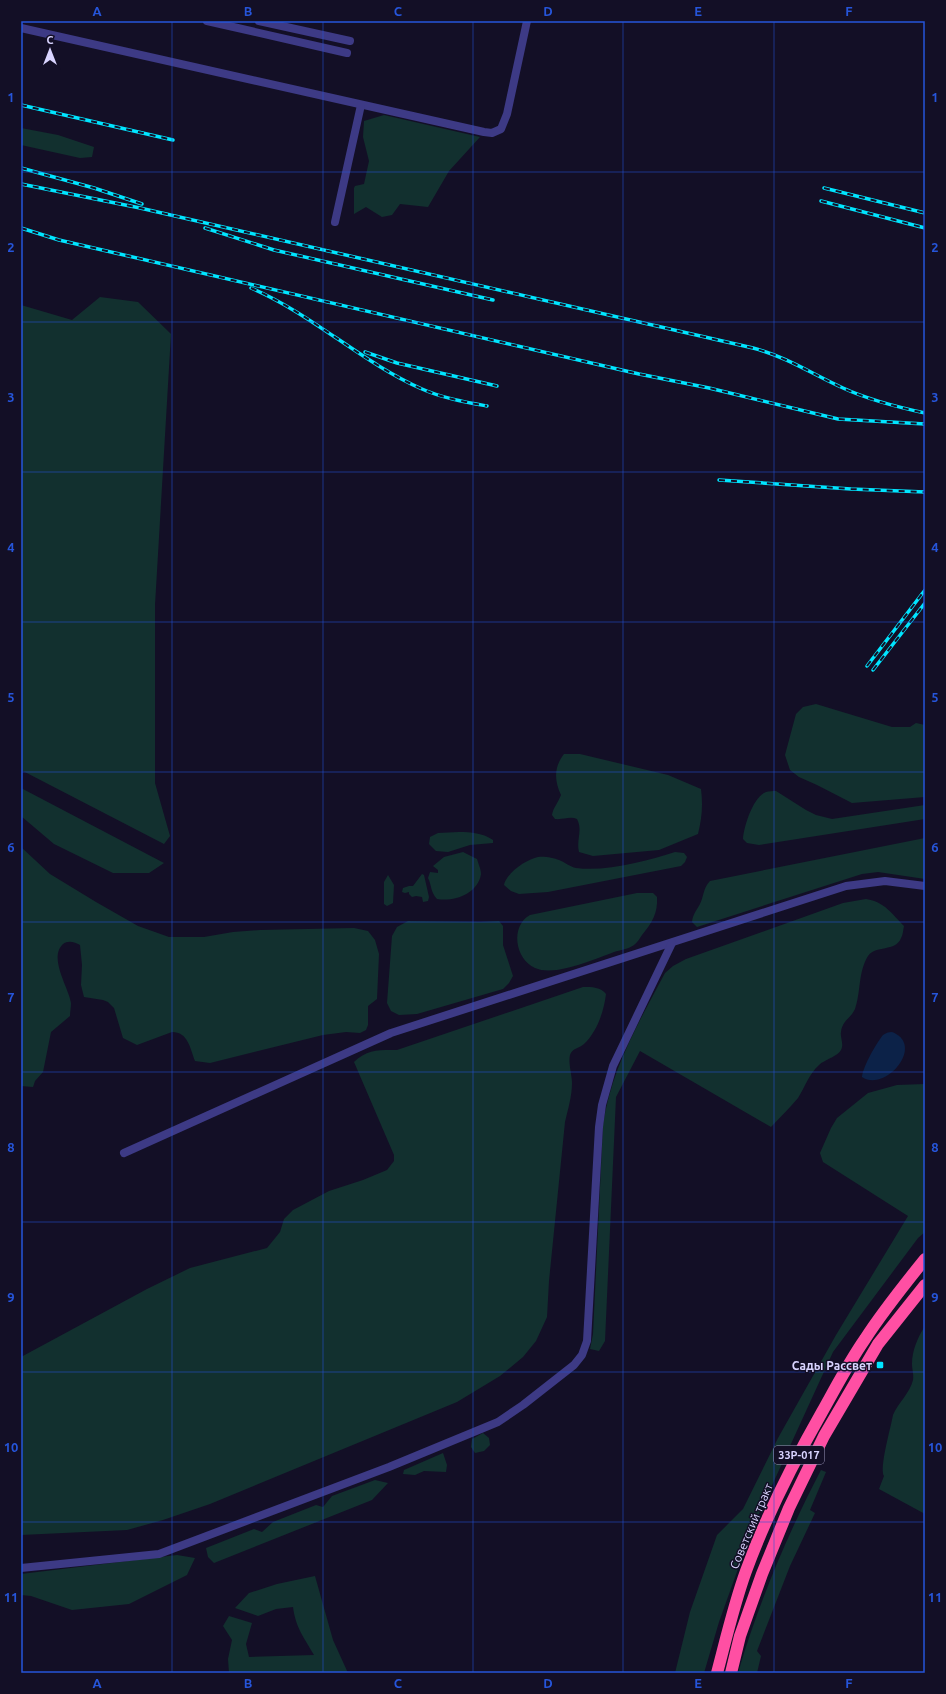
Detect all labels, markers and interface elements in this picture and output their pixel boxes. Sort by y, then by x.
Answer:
text: A [92,4,102,18]
text: B [244,4,253,18]
text: C [394,4,403,18]
text: D [543,4,553,18]
text: E [694,4,702,18]
text: F [845,4,853,18]
north arrow [30,30,70,70]
text: С [46,34,54,46]
text: 1 [7,90,15,104]
text: 1 [931,90,939,104]
text: 2 [7,240,15,254]
text: 2 [931,240,939,254]
text: 3 [7,390,15,404]
text: 3 [931,390,939,404]
text: 4 [7,540,15,554]
text: 4 [931,540,939,554]
text: 5 [7,690,15,704]
text: 5 [931,690,939,704]
text: 6 [7,840,15,854]
text: 6 [931,840,939,854]
text: 7 [7,990,15,1004]
text: 7 [931,990,939,1004]
text: 8 [7,1140,15,1154]
text: 8 [931,1140,939,1154]
text: 9 [7,1290,15,1304]
text: 9 [931,1290,939,1304]
place label: Сады Рассвет [792,1359,872,1372]
marker: Сады Рассвет [875,1360,885,1370]
text: 10 [4,1440,18,1454]
text: 10 [928,1440,942,1454]
road number: 33Р-017 [774,1446,824,1464]
street label: Советский тракт [727,1481,775,1571]
text: 11 [4,1590,18,1604]
text: 11 [928,1590,942,1604]
text: A [92,1676,102,1690]
text: B [244,1676,253,1690]
text: C [394,1676,403,1690]
text: D [543,1676,553,1690]
text: E [694,1676,702,1690]
text: F [845,1676,853,1690]

